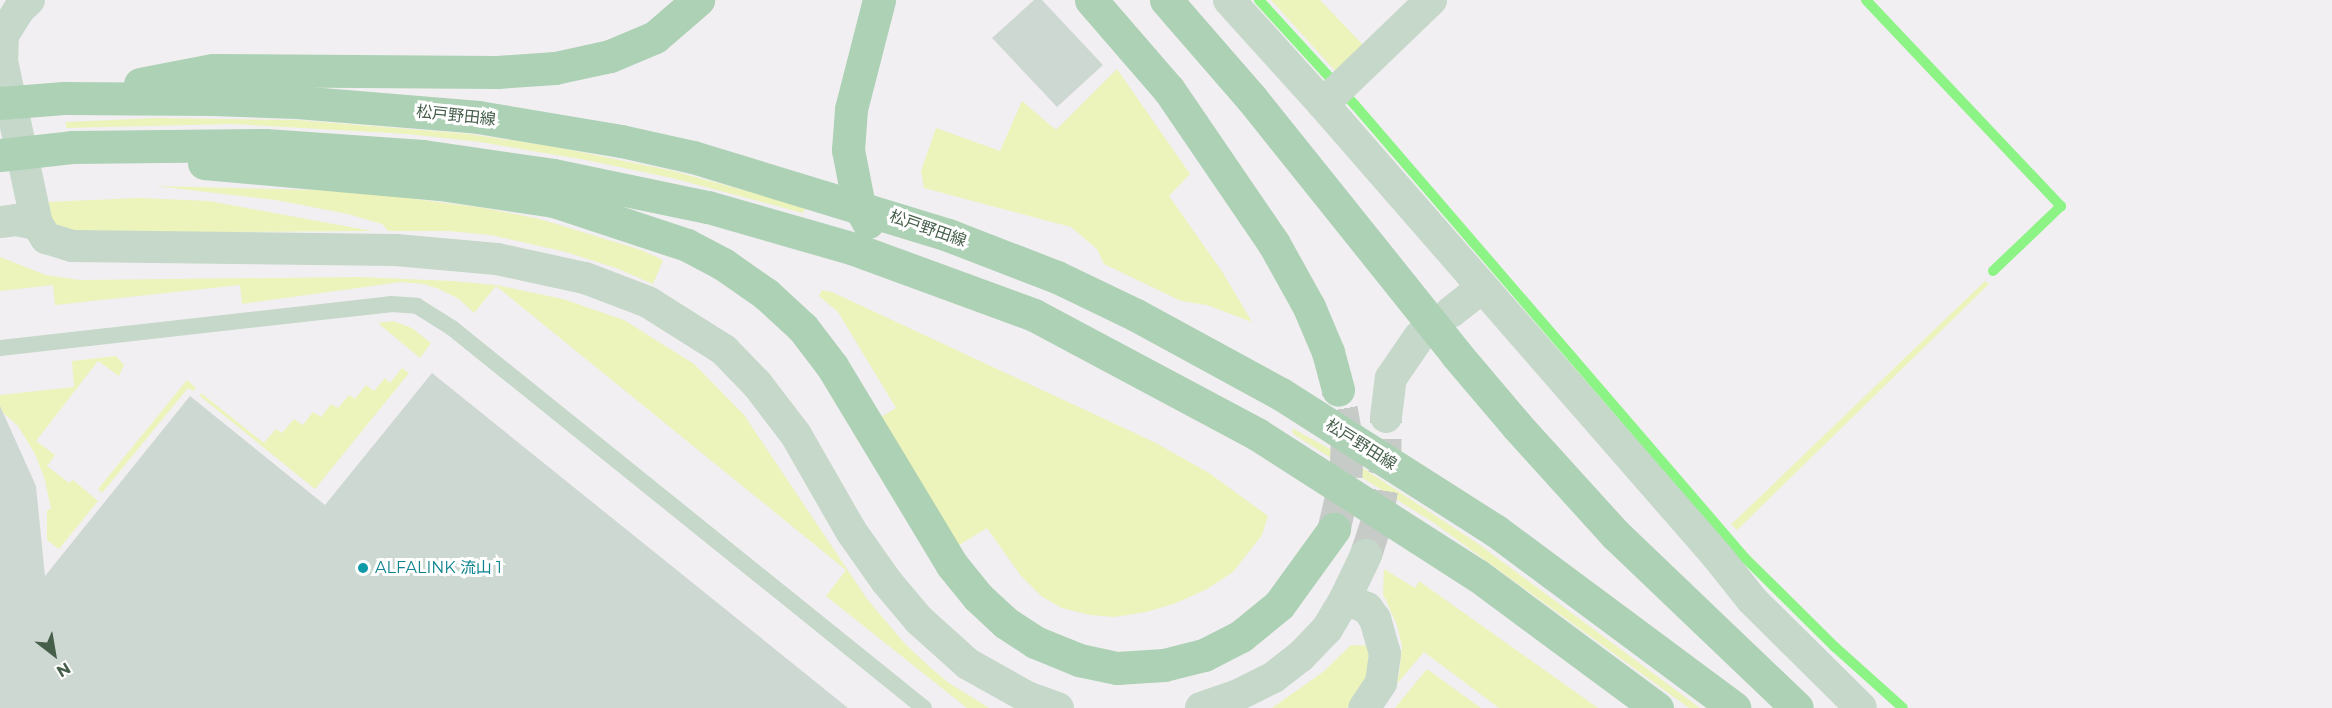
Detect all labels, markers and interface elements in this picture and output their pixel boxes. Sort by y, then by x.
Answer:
street label: 松戸野田線 [415,102,497,130]
street label: 松戸野田線 [887,207,969,251]
street label: 松戸野田線 [1322,416,1400,474]
place label: ALFALINK 流山 1 [375,558,502,578]
marker: ALFALINK 流山 1 [356,561,370,575]
north arrow [24,624,84,684]
text: N [53,658,74,681]

